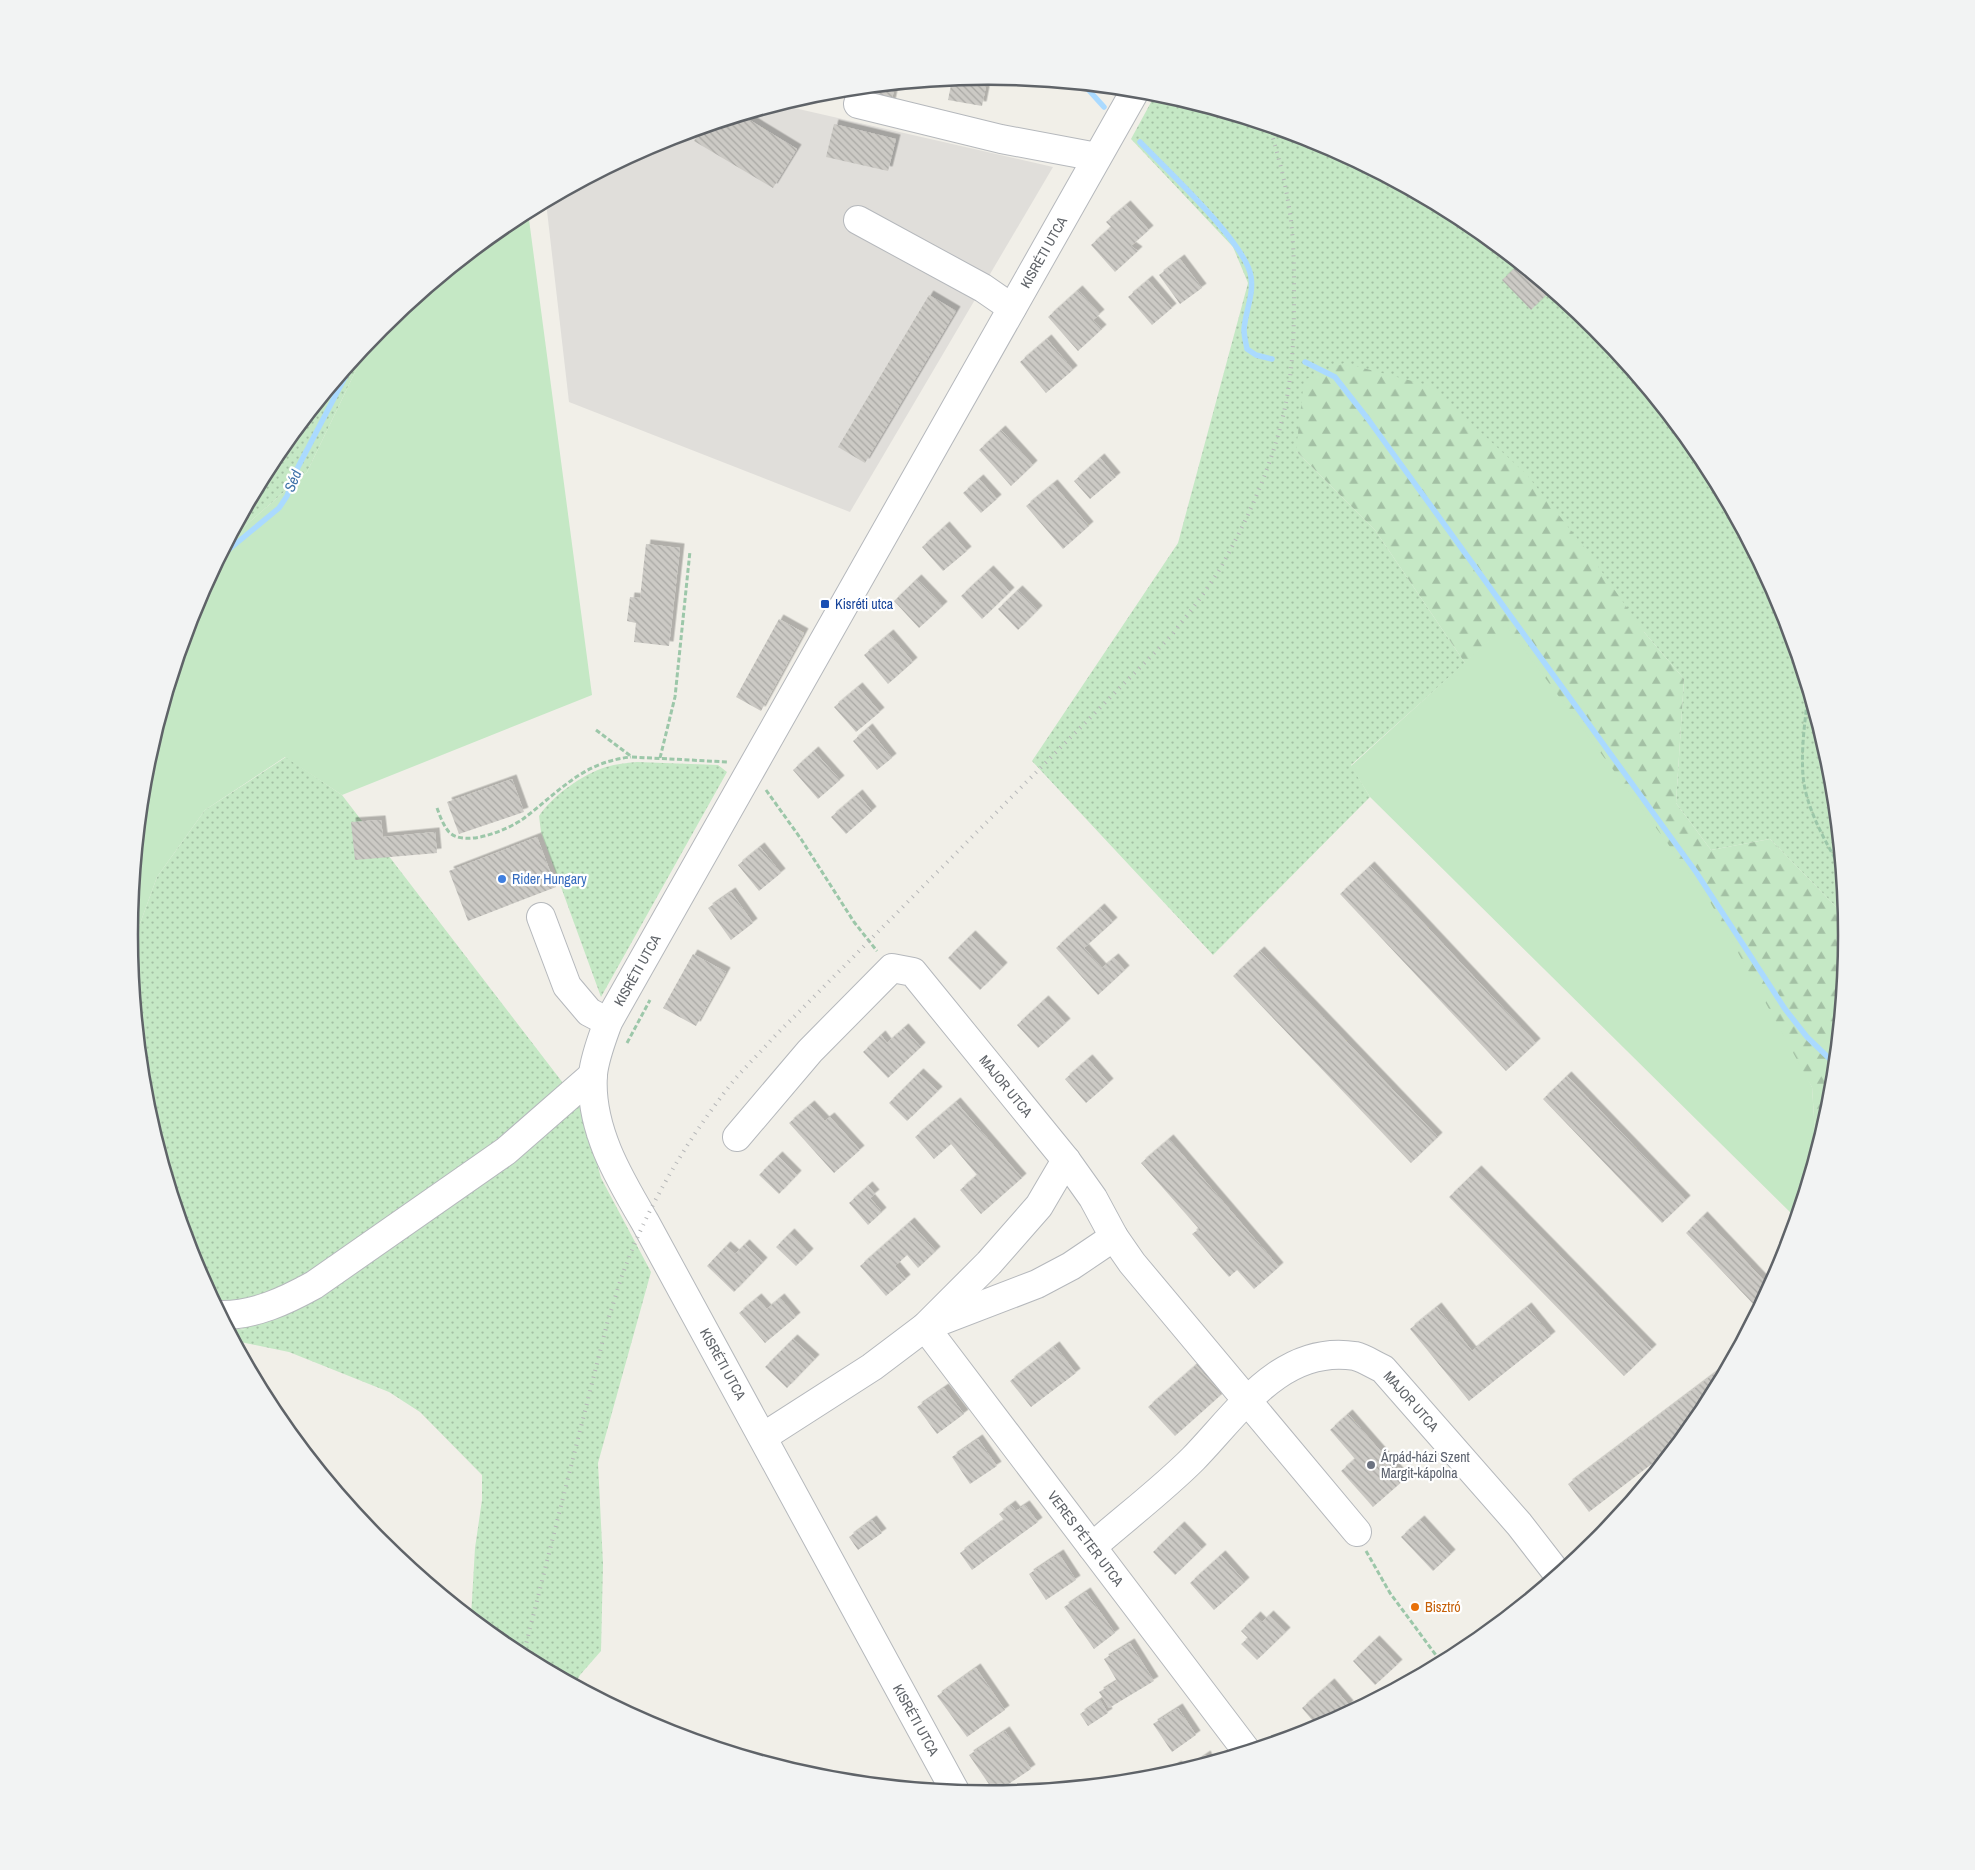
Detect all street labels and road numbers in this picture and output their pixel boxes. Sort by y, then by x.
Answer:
street label: KISRÉTI UTCA [1016,213,1071,291]
street label: KISRÉTI UTCA [610,931,665,1009]
street label: MAJOR UTCA [975,1051,1037,1121]
street label: KISRÉTI UTCA [696,1325,750,1403]
street label: MAJOR UTCA [1380,1367,1443,1435]
street label: VERES PÉTER UTCA [1044,1487,1128,1590]
street label: KISRÉTI UTCA [889,1681,943,1759]

